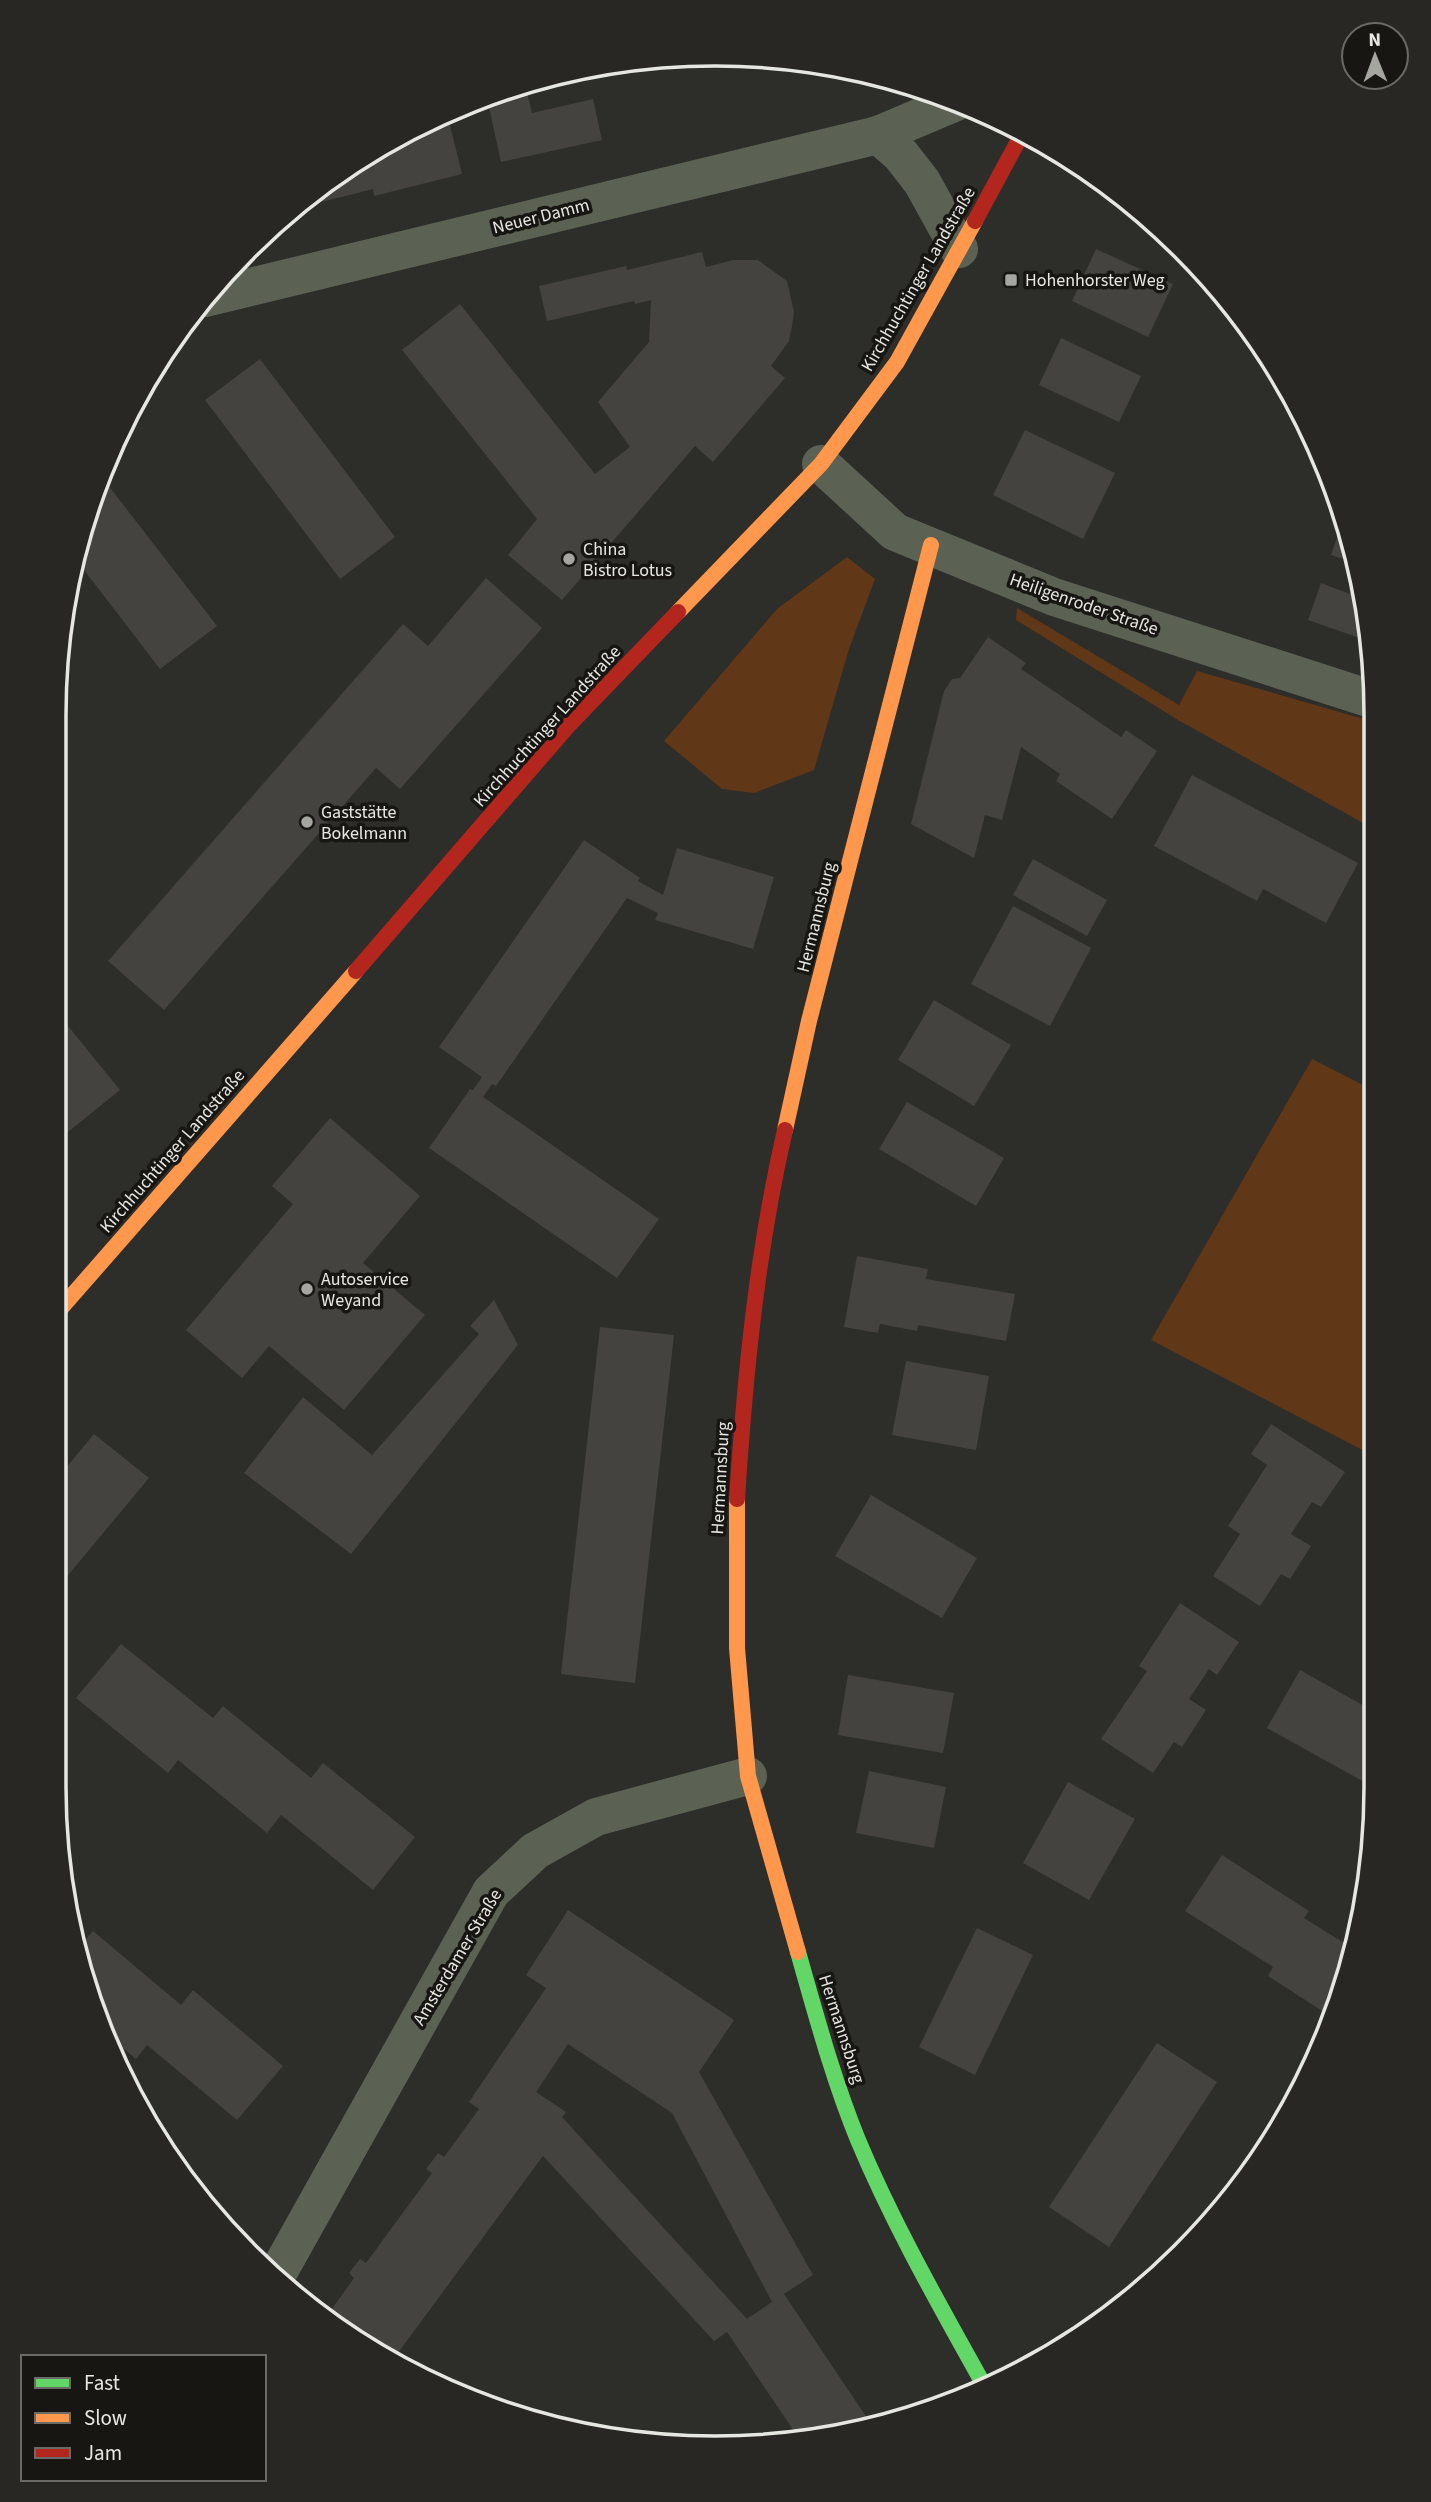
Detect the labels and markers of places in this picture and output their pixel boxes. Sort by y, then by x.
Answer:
place label: Hohenhorster Weg [1025,268,1165,293]
marker: Hohenhorster Weg [1003,272,1019,288]
place label: China Bistro Lotus [583,537,672,583]
marker: China Bistro Lotus [561,551,577,567]
place label: Gaststätte Bokelmann [321,800,407,846]
marker: Gaststätte Bokelmann [299,814,315,830]
place label: Autoservice Weyand [321,1267,409,1313]
marker: Autoservice Weyand [299,1281,315,1297]

